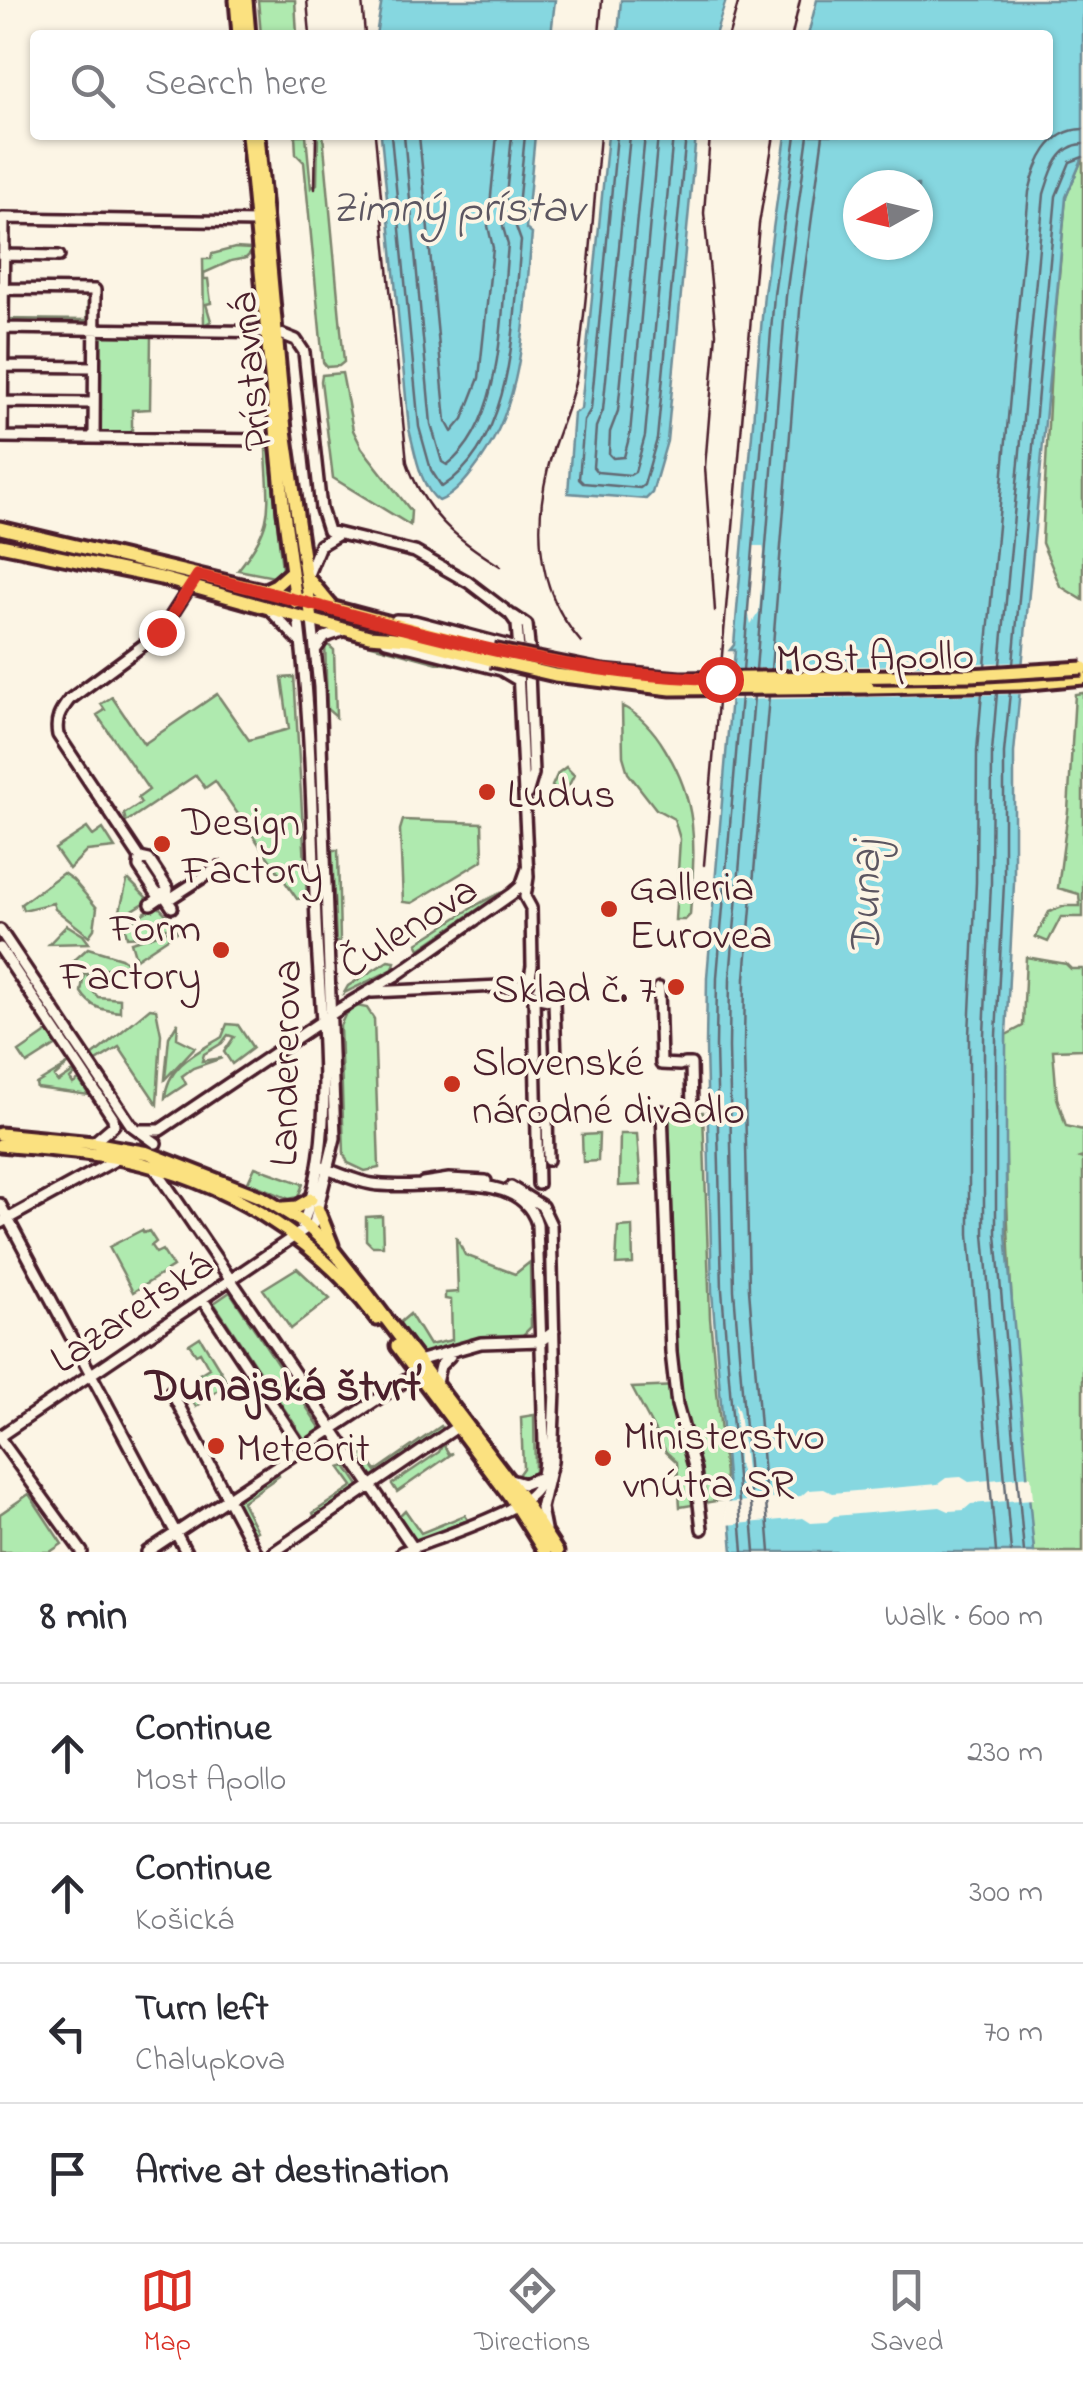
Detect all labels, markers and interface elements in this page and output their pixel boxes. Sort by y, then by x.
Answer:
search box [30,30,1053,140]
text: Search here [145,57,327,113]
icon: search [65,58,120,113]
north arrow [843,170,933,260]
water label: Zimný prístav [330,177,588,243]
street label: Prístavná [214,289,291,454]
route end [139,610,185,656]
street label: Most Apollo [775,627,975,692]
route start [698,657,744,703]
place label: Ludus [507,766,615,827]
marker: Ludus [476,781,498,803]
place label: Design Factory [181,794,323,903]
marker: Design Factory [151,833,173,855]
water label: Dunaj [835,837,901,955]
place label: Galleria Eurovea [629,859,772,968]
street label: Čulenova [328,861,491,996]
marker: Galleria Eurovea [598,898,620,920]
place label: Form Factory [59,900,201,1009]
marker: Form Factory [210,939,232,961]
street label: Landererova [255,959,320,1167]
place label: Sklad č. 7 [492,961,656,1022]
marker: Sklad č. 7 [665,976,687,998]
place label: Slovenské národné divadlo [472,1034,745,1143]
marker: Slovenské národné divadlo [441,1073,463,1095]
street label: Lazaretská [39,1237,226,1391]
district label: Dunajská štvrť [143,1356,422,1422]
place label: Ministerstvo vnútra SR [623,1408,825,1517]
place label: Meteorit [236,1420,370,1481]
marker: Meteorit [205,1435,227,1457]
marker: Ministerstvo vnútra SR [592,1447,614,1469]
text: 8 min [40,1587,127,1648]
text: Walk · 600 m [884,1594,1043,1641]
text: Continue [135,1702,271,1758]
icon: ahead [40,1726,95,1781]
text: 230 m [967,1730,1043,1777]
text: Most Apollo [135,1758,286,1805]
text: Continue [135,1842,271,1898]
icon: ahead [40,1866,95,1921]
text: 300 m [969,1870,1043,1917]
text: Košická [135,1898,234,1945]
text: Turn left [135,1982,268,2038]
icon: left [40,2006,95,2061]
text: 70 m [983,2010,1043,2057]
text: Chalupkova [135,2038,285,2085]
text: Arrive at destination [135,2145,449,2201]
icon: arrive [40,2146,95,2201]
tab: Map [140,2263,195,2364]
tab: Directions [474,2263,591,2364]
tab: Saved [870,2263,943,2364]

